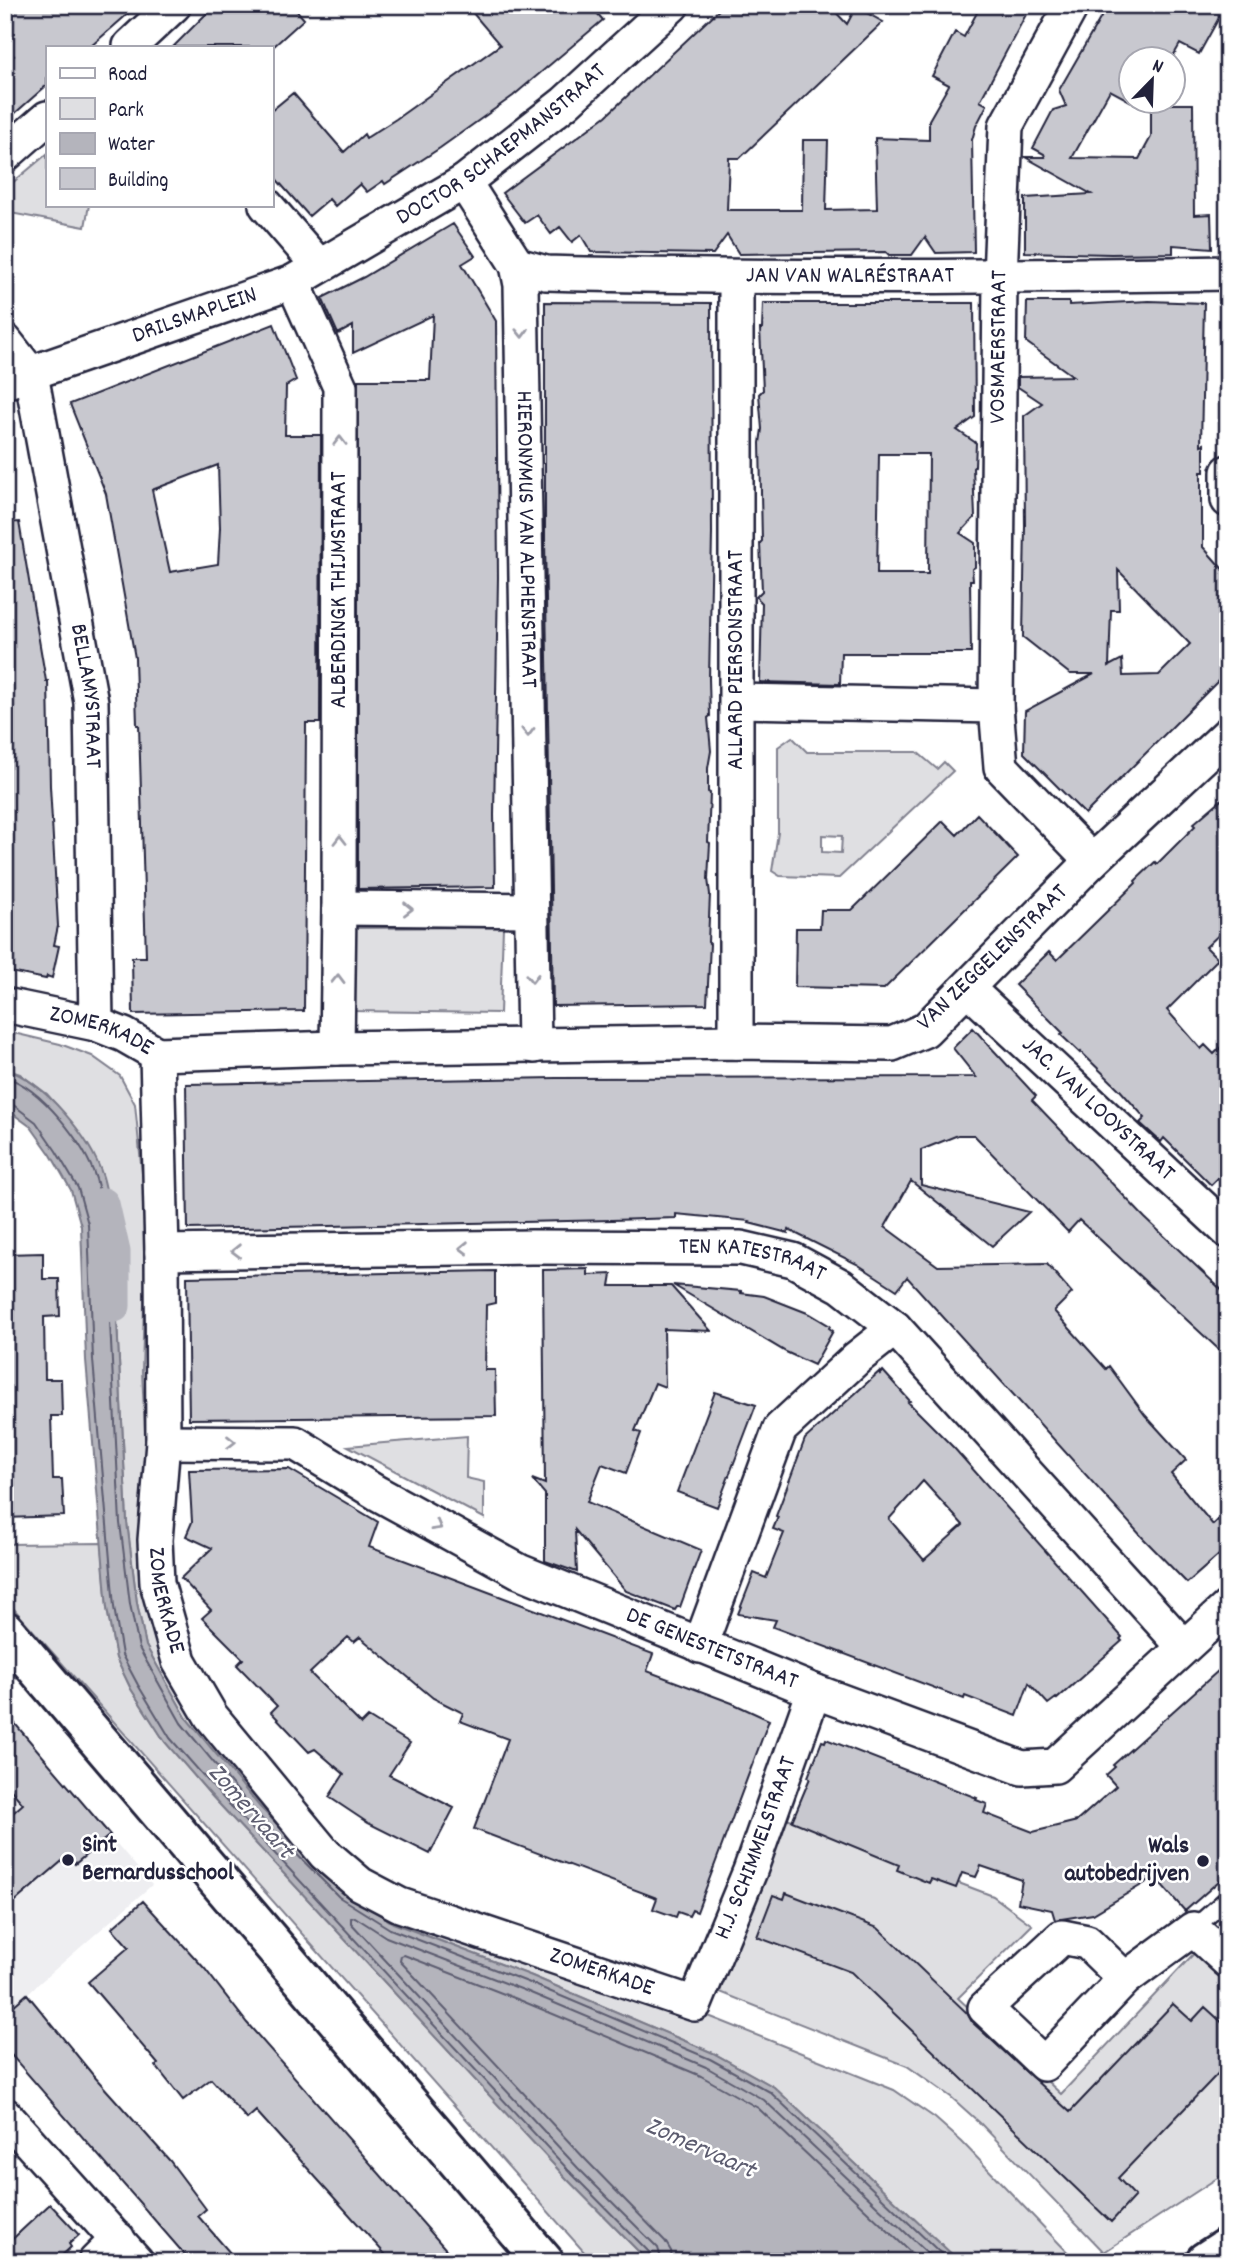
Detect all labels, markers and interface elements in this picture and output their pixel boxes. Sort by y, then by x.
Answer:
legend [46,46,273,206]
north arrow [1118,46,1188,116]
text: N [1148,53,1167,82]
street label: DOCTOR SCHAEPMANSTRAAT [390,56,615,235]
text: Road [108,61,147,91]
text: Park [108,97,144,127]
text: Water [108,131,155,161]
text: Building [108,167,168,197]
street label: JAN VAN WALRÉSTRAAT [746,259,955,294]
street label: VOSMAERSTRAAT [982,269,1017,424]
street label: DRILSMAPLEIN [128,279,262,353]
one-way arrow [514,328,530,339]
street label: HIERONYMUS VAN ALPHENSTRAAT [506,390,545,688]
one-way arrow [332,435,348,445]
street label: ALBERDINGK THIJMSTRAAT [323,471,357,709]
street label: ALLARD PIERSONSTRAAT [720,549,754,770]
street label: BELLAMYSTRAAT [60,621,109,769]
one-way arrow [520,727,536,738]
one-way arrow [332,834,348,844]
street label: VAN ZEGGELENSTRAAT [910,876,1077,1039]
one-way arrow [402,901,413,916]
one-way arrow [525,973,540,984]
one-way arrow [330,974,346,984]
street label: ZOMERKADE [46,998,160,1065]
street label: JAC. VAN LOOYSTRAAT [1013,1029,1182,1190]
street label: TEN KATESTRAAT [679,1231,832,1292]
one-way arrow [458,1240,469,1255]
one-way arrow [231,1243,241,1259]
one-way arrow [226,1434,237,1450]
one-way arrow [430,1518,442,1531]
street label: ZOMERKADE [138,1547,193,1658]
street label: DE GENESTETSTRAAT [620,1599,803,1700]
street label: H.J. SCHIMMELSTRAAT [706,1752,806,1945]
water label: Zomervaart [198,1756,304,1870]
place label: Sint Bernardusschool [82,1829,234,1891]
place label: Wals autobedrijven [1064,1830,1189,1892]
marker: Sint Bernardusschool [60,1852,76,1868]
marker: Wals autobedrijven [1195,1853,1211,1869]
street label: ZOMERKADE [545,1939,659,2006]
water label: Zomervaart [639,2108,763,2191]

